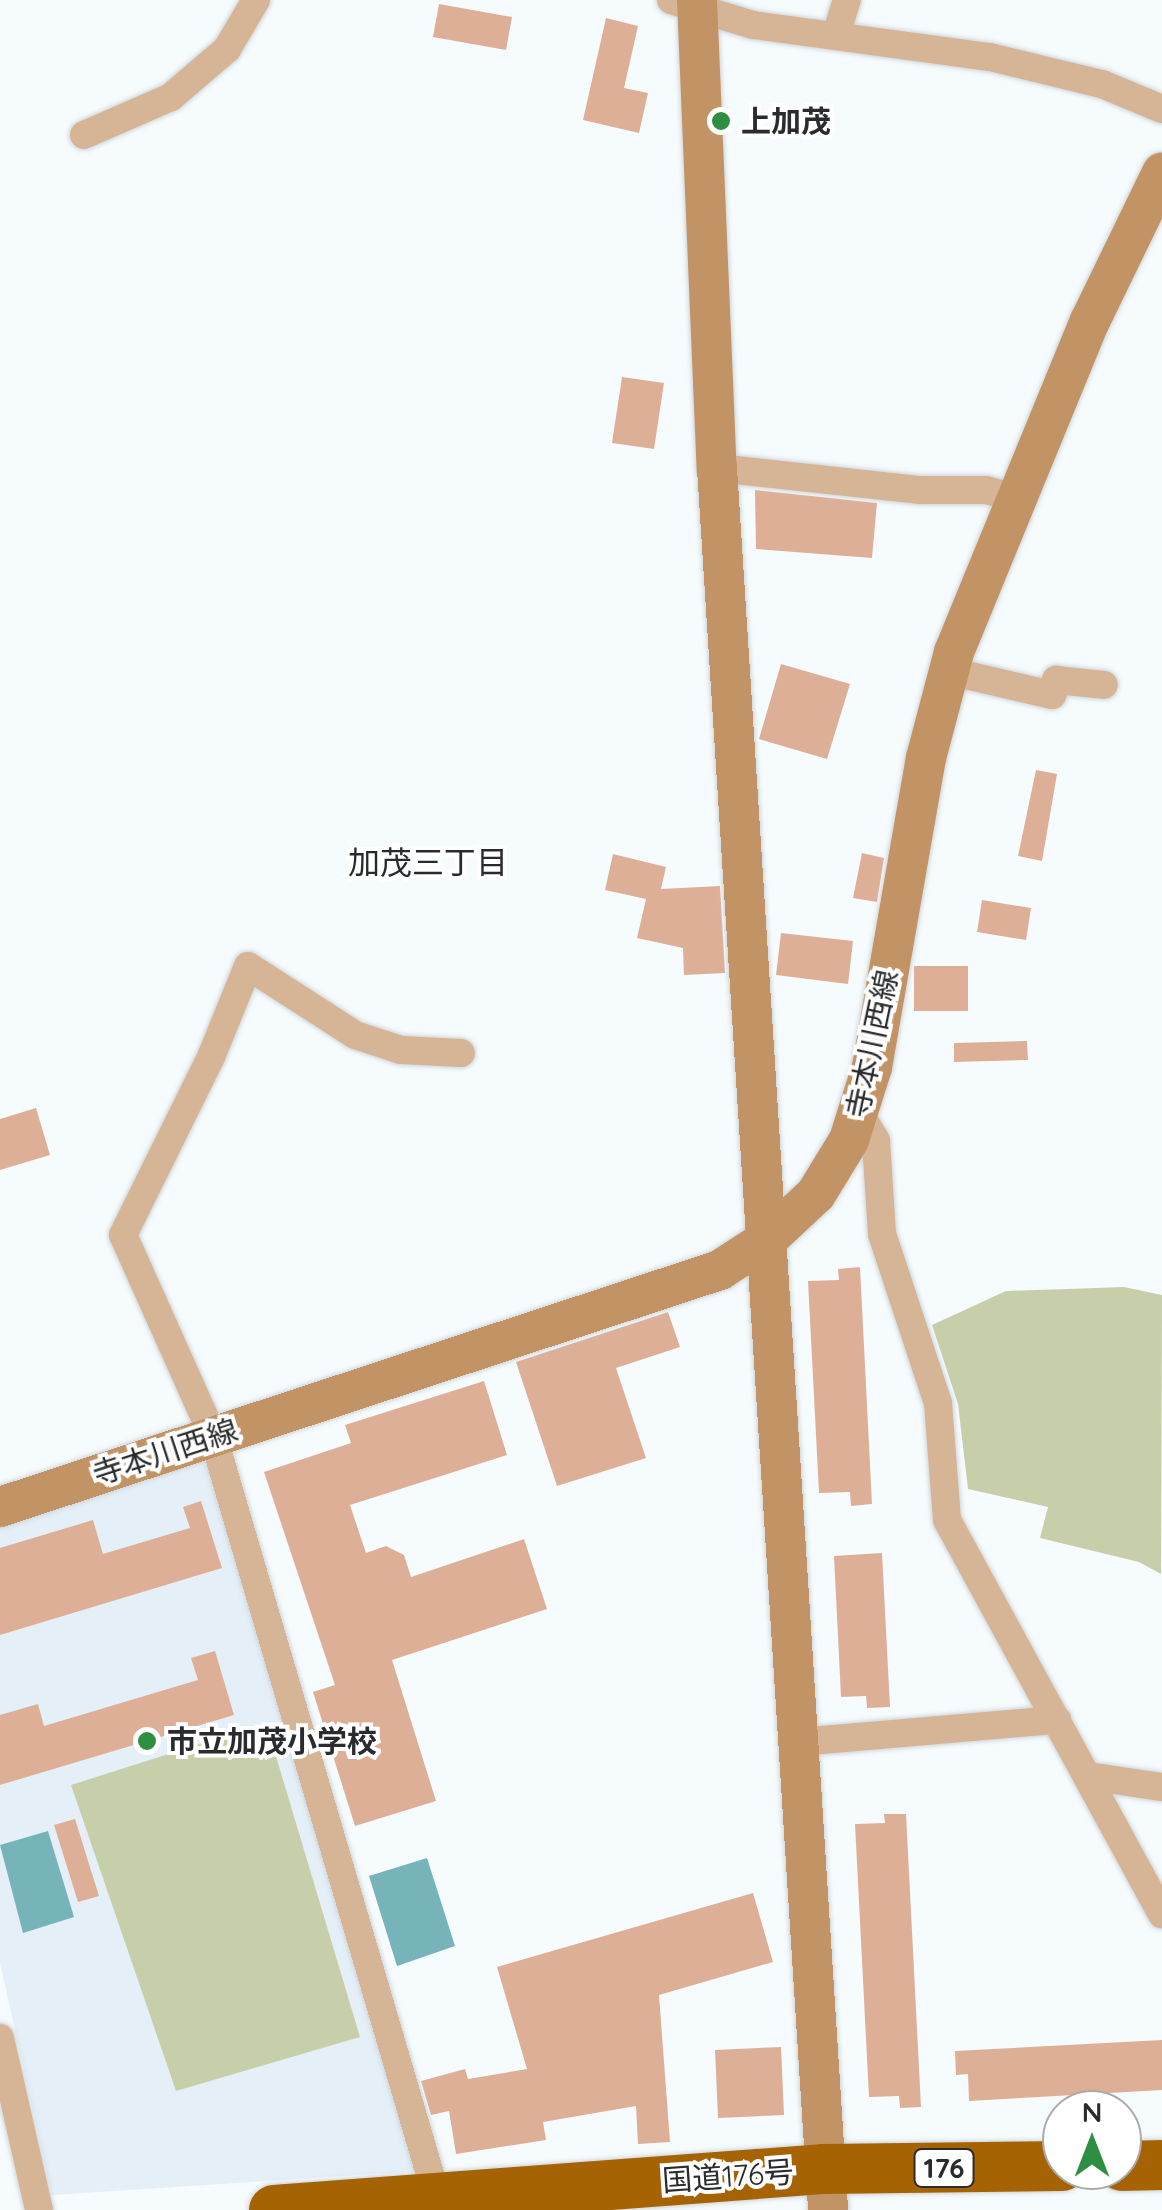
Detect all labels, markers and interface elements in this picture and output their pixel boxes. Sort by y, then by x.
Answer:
place label: 上加茂 [741,103,831,139]
marker: 上加茂 [710,110,732,132]
district label: 加茂三丁目 [348,843,508,881]
street label: 寺本川西線 [839,967,905,1121]
street label: 寺本川西線 [88,1412,242,1492]
place label: 市立加茂小学校 [167,1723,377,1759]
marker: 市立加茂小学校 [136,1730,158,1752]
north arrow [1042,2090,1142,2190]
text: N [1082,2094,1102,2129]
road number: 176 [912,2145,976,2191]
street label: 国道176号 [661,2153,795,2199]

